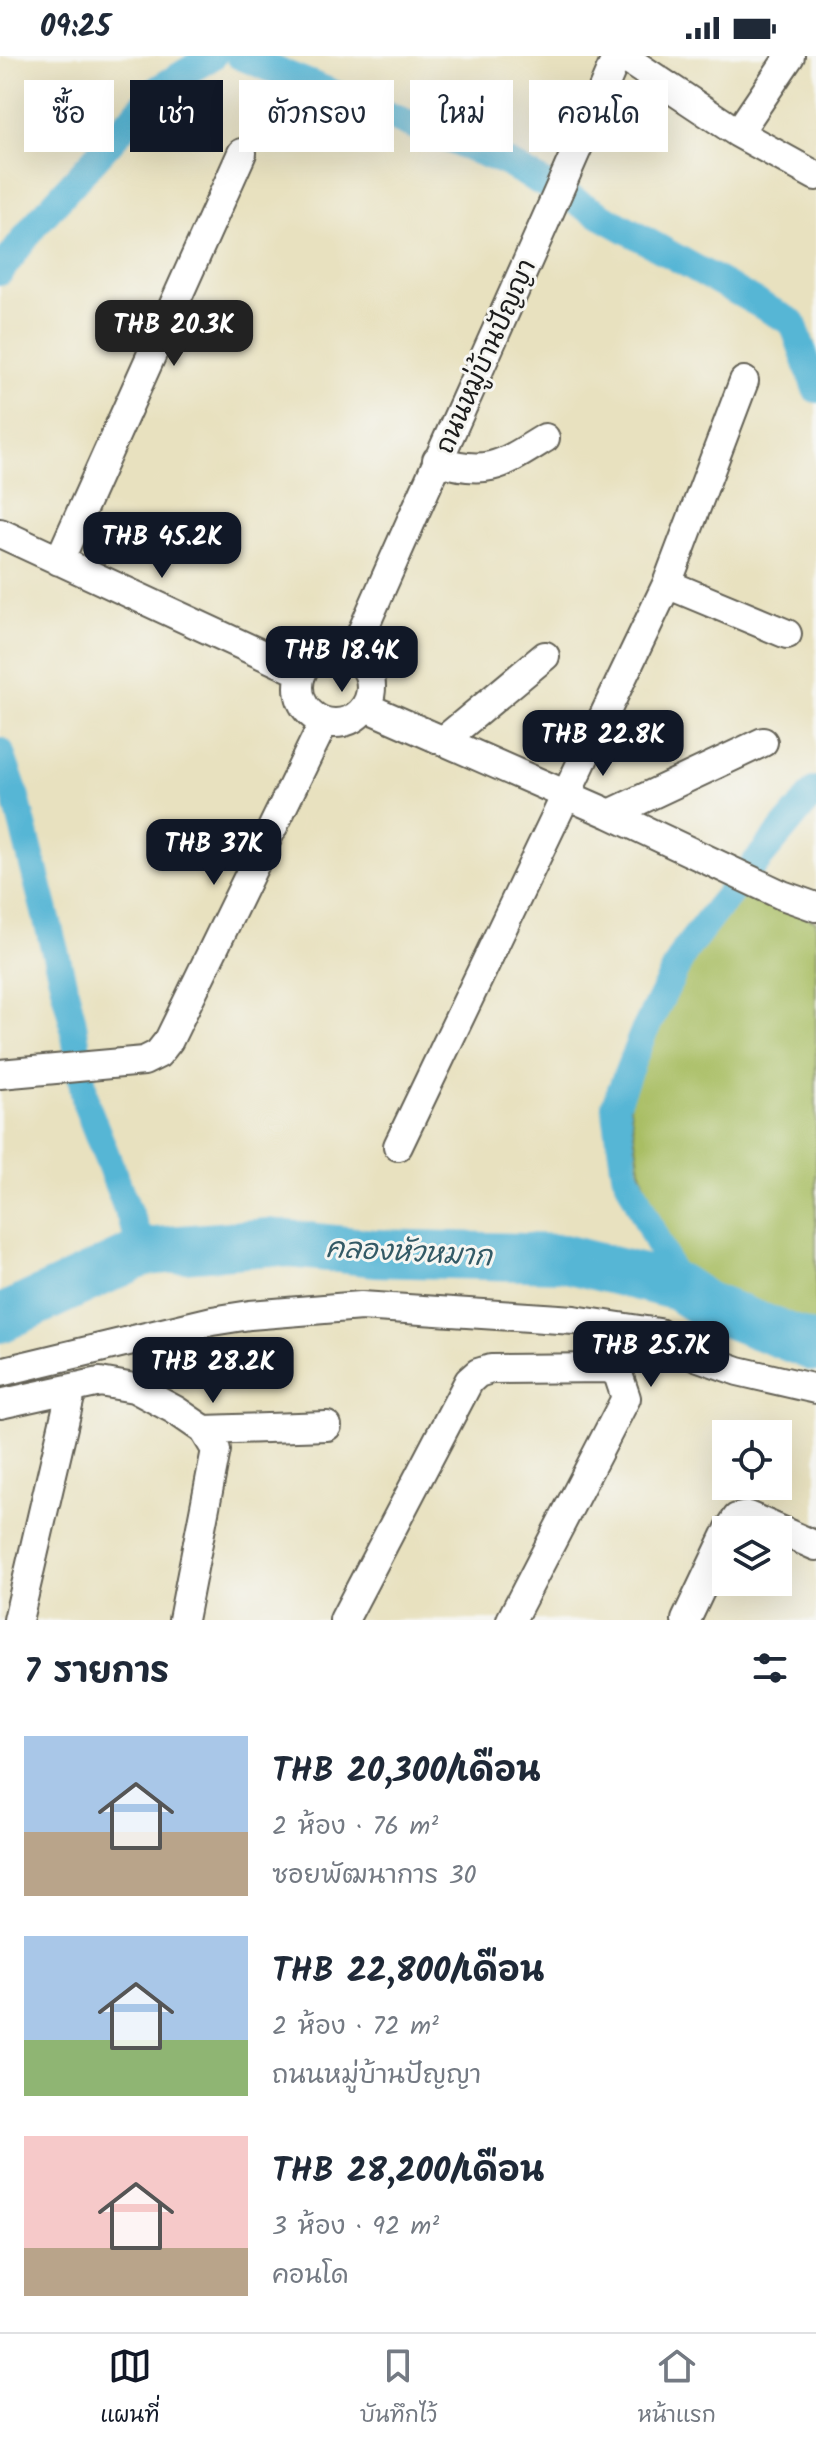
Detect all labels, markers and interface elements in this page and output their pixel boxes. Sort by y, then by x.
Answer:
text: 09:25 [40,4,111,52]
chip: ซื้อ [24,80,114,152]
chip: เช่า [130,80,223,152]
chip: ตัวกรอง [239,80,394,152]
chip: ใหม่ [410,80,513,152]
chip: คอนโด [529,80,668,152]
street label: ถนนหมู่บ้านปัญญา [425,253,549,461]
pin: THB 20.3K [82,300,266,368]
text: THB 20.3K [113,305,235,347]
pin: THB 45.2K [70,512,254,580]
text: THB 45.2K [101,517,223,559]
pin: THB 18.4K [250,626,434,694]
text: THB 18.4K [284,631,400,673]
pin: THB 22.8K [511,710,695,778]
text: THB 22.8K [541,715,665,757]
pin: THB 37K [140,819,288,887]
text: THB 37K [164,824,264,866]
water label: คลองหัวหมาก [325,1227,495,1280]
pin: THB 25.7K [559,1321,743,1389]
text: THB 25.7K [591,1326,711,1368]
pin: THB 28.2K [121,1337,305,1405]
text: THB 28.2K [151,1342,275,1384]
map controls [712,1420,792,1596]
button: locate [712,1420,792,1500]
button: layers [712,1516,792,1596]
text: 7 รายการ [24,1646,169,1700]
icon: filters [748,1646,792,1690]
text: THB 20,300/เดือน [272,1745,541,1799]
icon: home [88,1768,184,1864]
text: 2 ห้อง · 76 m² [272,1806,438,1848]
text: ซอยพัฒนาการ 30 [272,1855,477,1897]
text: THB 22,800/เดือน [272,1945,544,1999]
icon: home [88,1968,184,2064]
text: 2 ห้อง · 72 m² [272,2006,439,2048]
text: ถนนหมู่บ้านปัญญา [272,2055,481,2097]
text: THB 28,200/เดือน [272,2145,544,2199]
icon: home [88,2168,184,2264]
text: 3 ห้อง · 92 m² [272,2206,439,2248]
text: คอนโด [272,2255,349,2297]
tab: แผนที่ [100,2344,160,2434]
tab: บันทึกไว้ [360,2344,437,2434]
tab: หน้าแรก [637,2344,716,2434]

